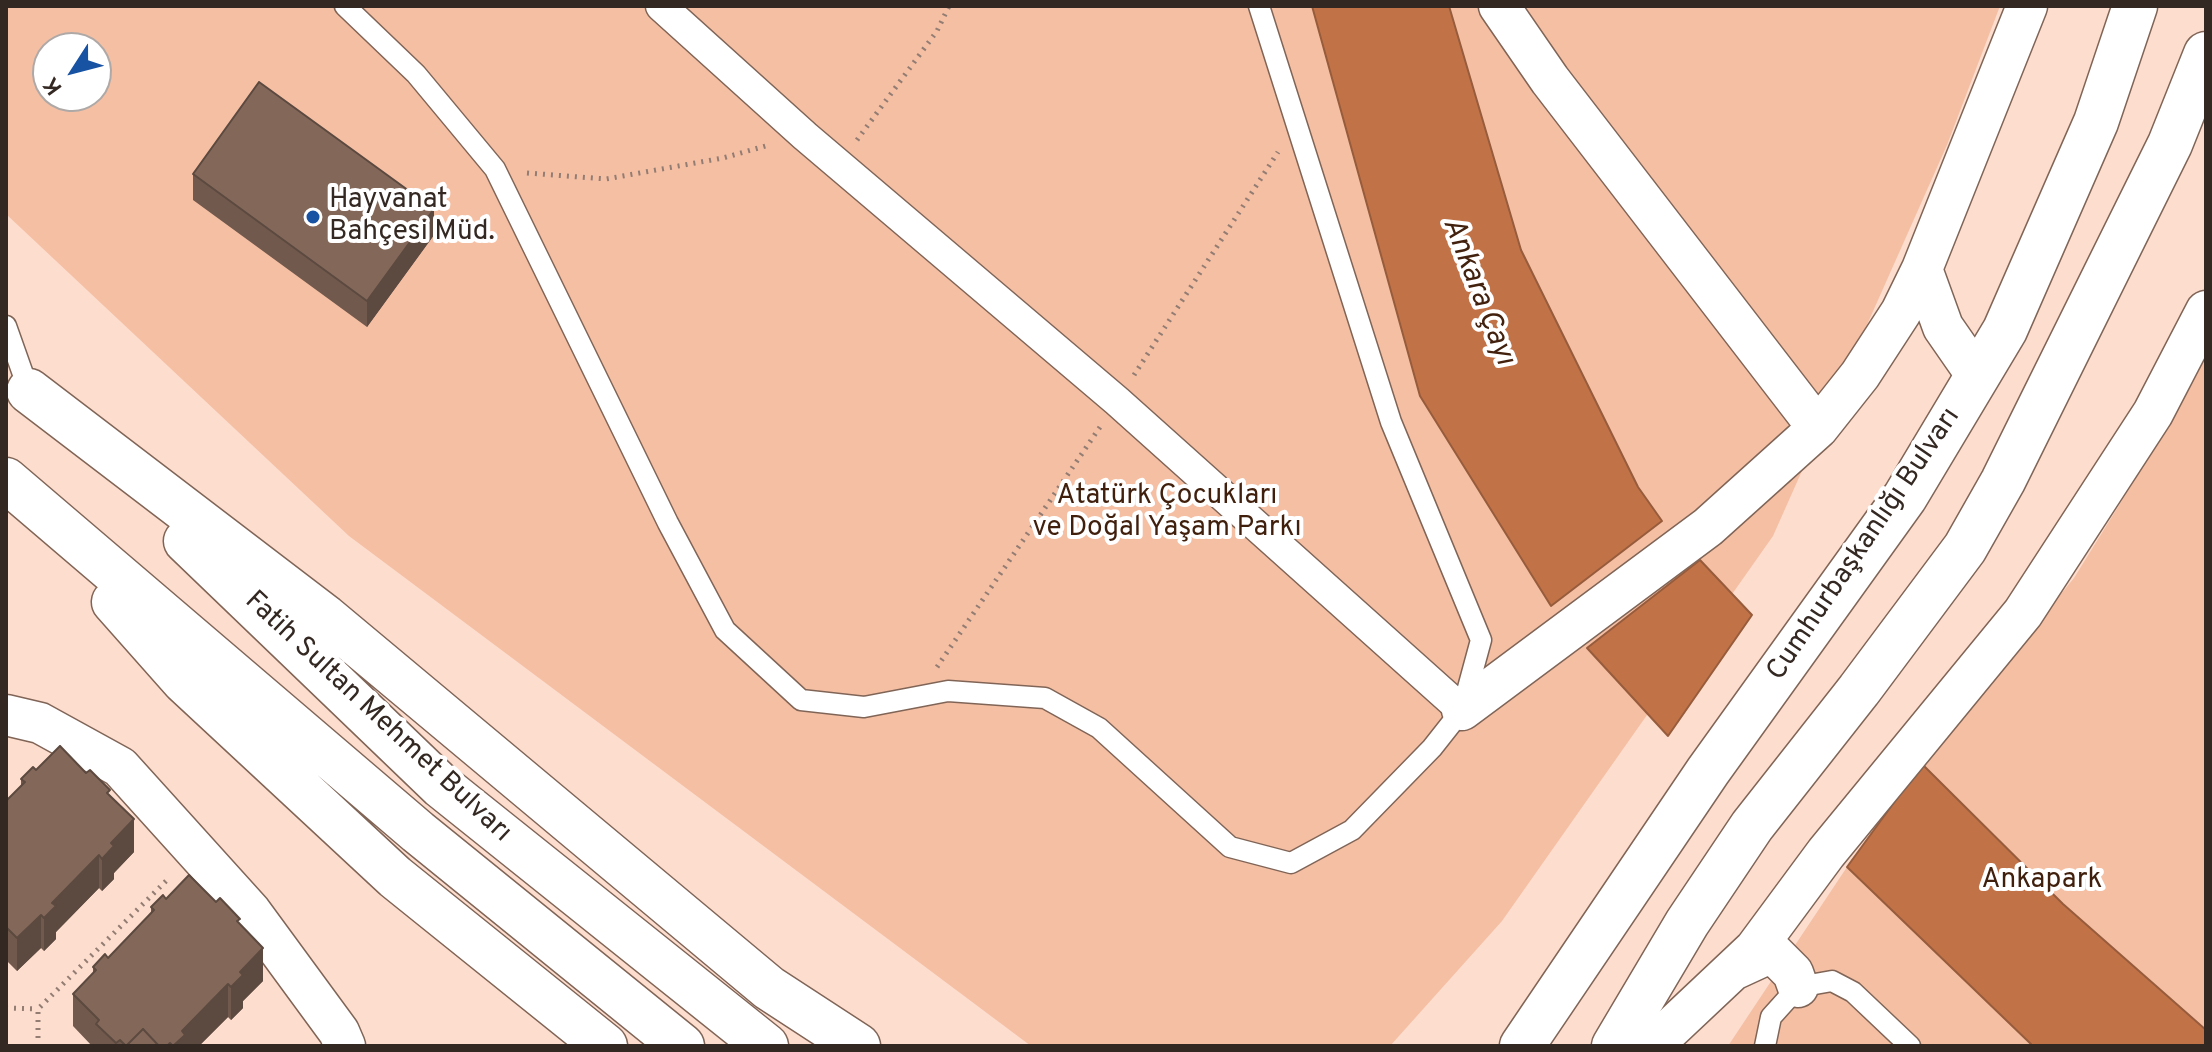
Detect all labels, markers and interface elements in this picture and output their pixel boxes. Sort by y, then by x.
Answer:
north arrow [32,32,112,112]
text: K [38,71,69,99]
place label: Hayvanat Bahçesi Müd. [329,184,495,250]
marker: Hayvanat Bahçesi Müd. [304,208,322,226]
water label: Ankara Çayı [1432,213,1522,371]
street label: Cumhurbaşkanlığı Bulvarı [1761,402,1969,688]
park label: Atatürk Çocukları ve Doğal Yaşam Parkı [1032,480,1302,546]
street label: Fatih Sultan Mehmet Bulvarı [236,585,518,851]
park label: Ankapark [1982,864,2102,898]

